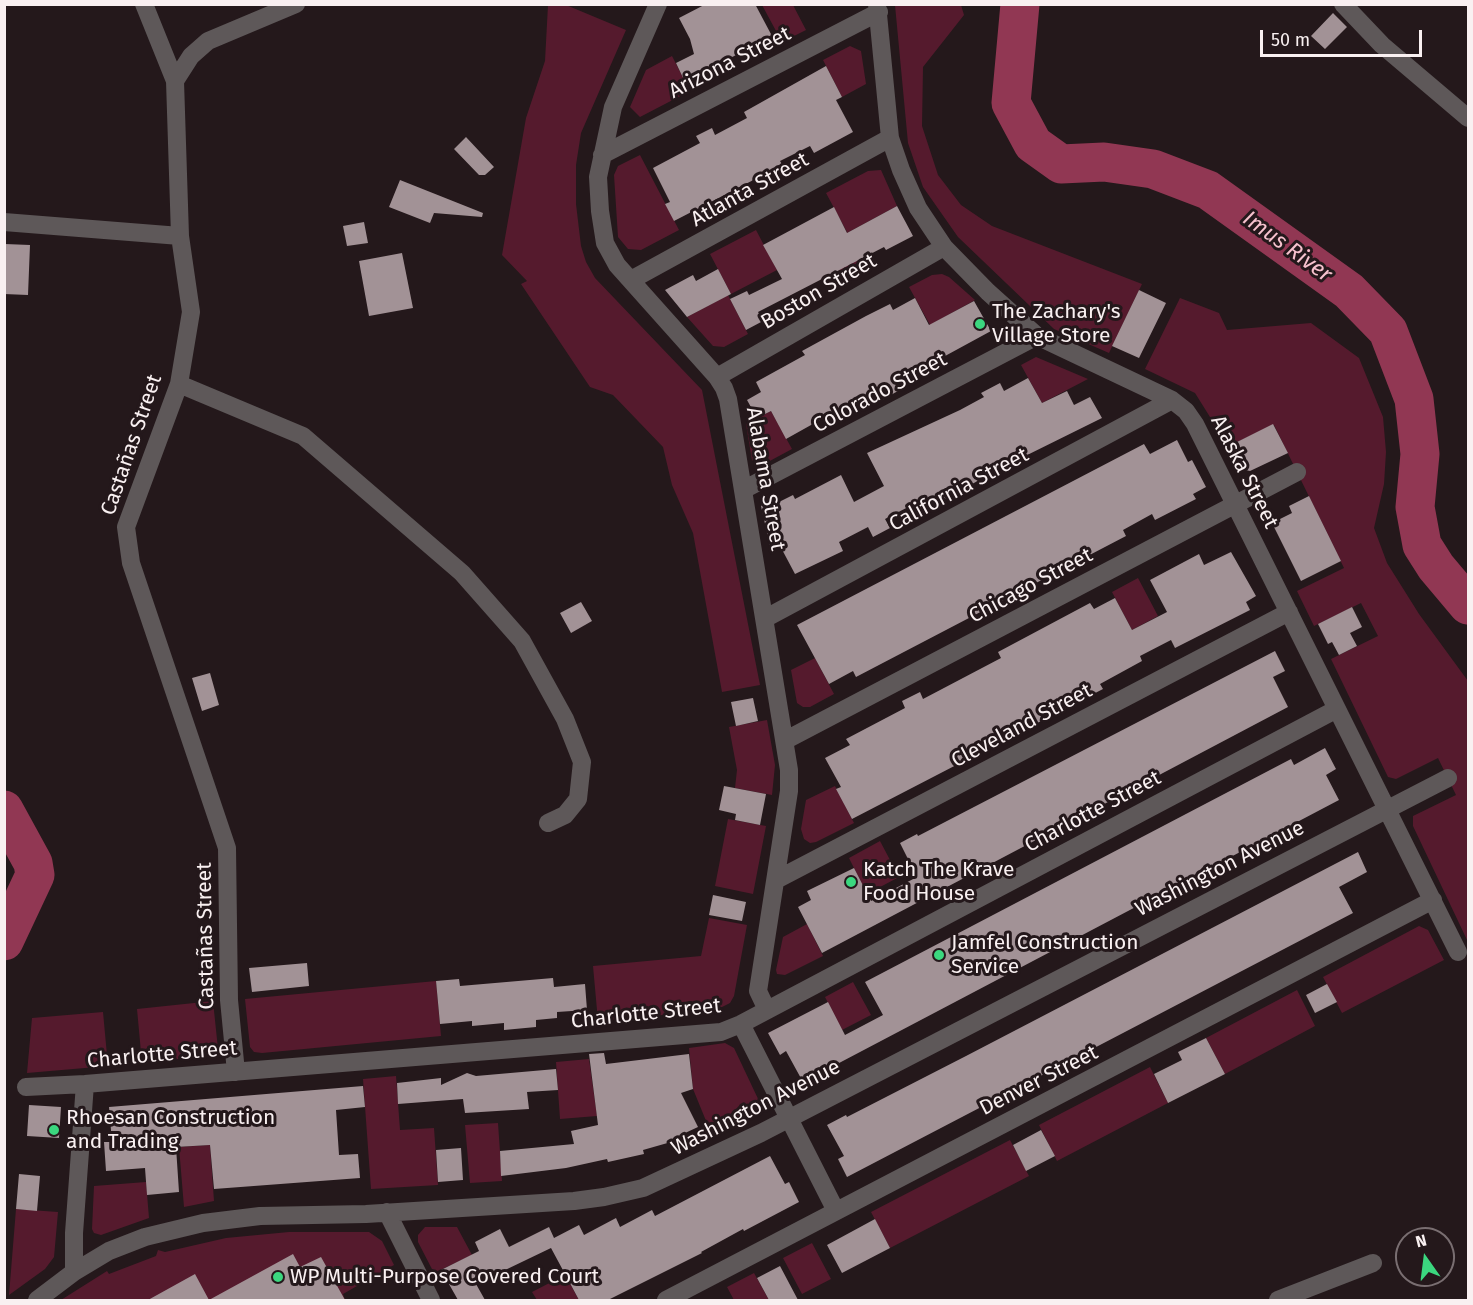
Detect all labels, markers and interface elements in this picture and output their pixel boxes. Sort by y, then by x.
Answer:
scale bar [1263,18,1425,56]
street label: Arizona Street [665,21,795,105]
text: 50 m [1271,29,1310,51]
street label: Atlanta Street [687,147,813,233]
water label: Imus River [1237,206,1337,288]
street label: Boston Street [757,249,881,335]
place label: The Zachary's Village Store [992,299,1121,349]
marker: The Zachary's Village Store [973,317,987,331]
street label: Colorado Street [809,347,951,439]
street label: Castañas Street [96,371,168,519]
street label: Alabama Street [740,405,790,553]
street label: Alaska Street [1205,411,1283,533]
street label: California Street [885,443,1033,537]
street label: Chicago Street [965,543,1097,629]
street label: Cleveland Street [947,678,1097,774]
street label: Charlotte Street [1021,766,1165,858]
street label: Washington Avenue [1131,815,1309,923]
place label: Katch The Krave Food House [863,857,1015,907]
street label: Castañas Street [192,862,220,1010]
marker: Katch The Krave Food House [844,875,858,889]
place label: Jamfel Construction Service [951,930,1139,980]
marker: Jamfel Construction Service [932,948,946,962]
street label: Charlotte Street [570,994,722,1034]
street label: Charlotte Street [86,1036,238,1074]
street label: Denver Street [976,1040,1102,1122]
street label: Washington Avenue [667,1054,845,1162]
place label: Rhoesan Construction and Trading [66,1105,275,1155]
marker: Rhoesan Construction and Trading [47,1123,61,1137]
north arrow [1395,1227,1455,1287]
text: N [1414,1230,1428,1251]
place label: WP Multi-Purpose Covered Court [290,1264,599,1290]
marker: WP Multi-Purpose Covered Court [271,1270,285,1284]

